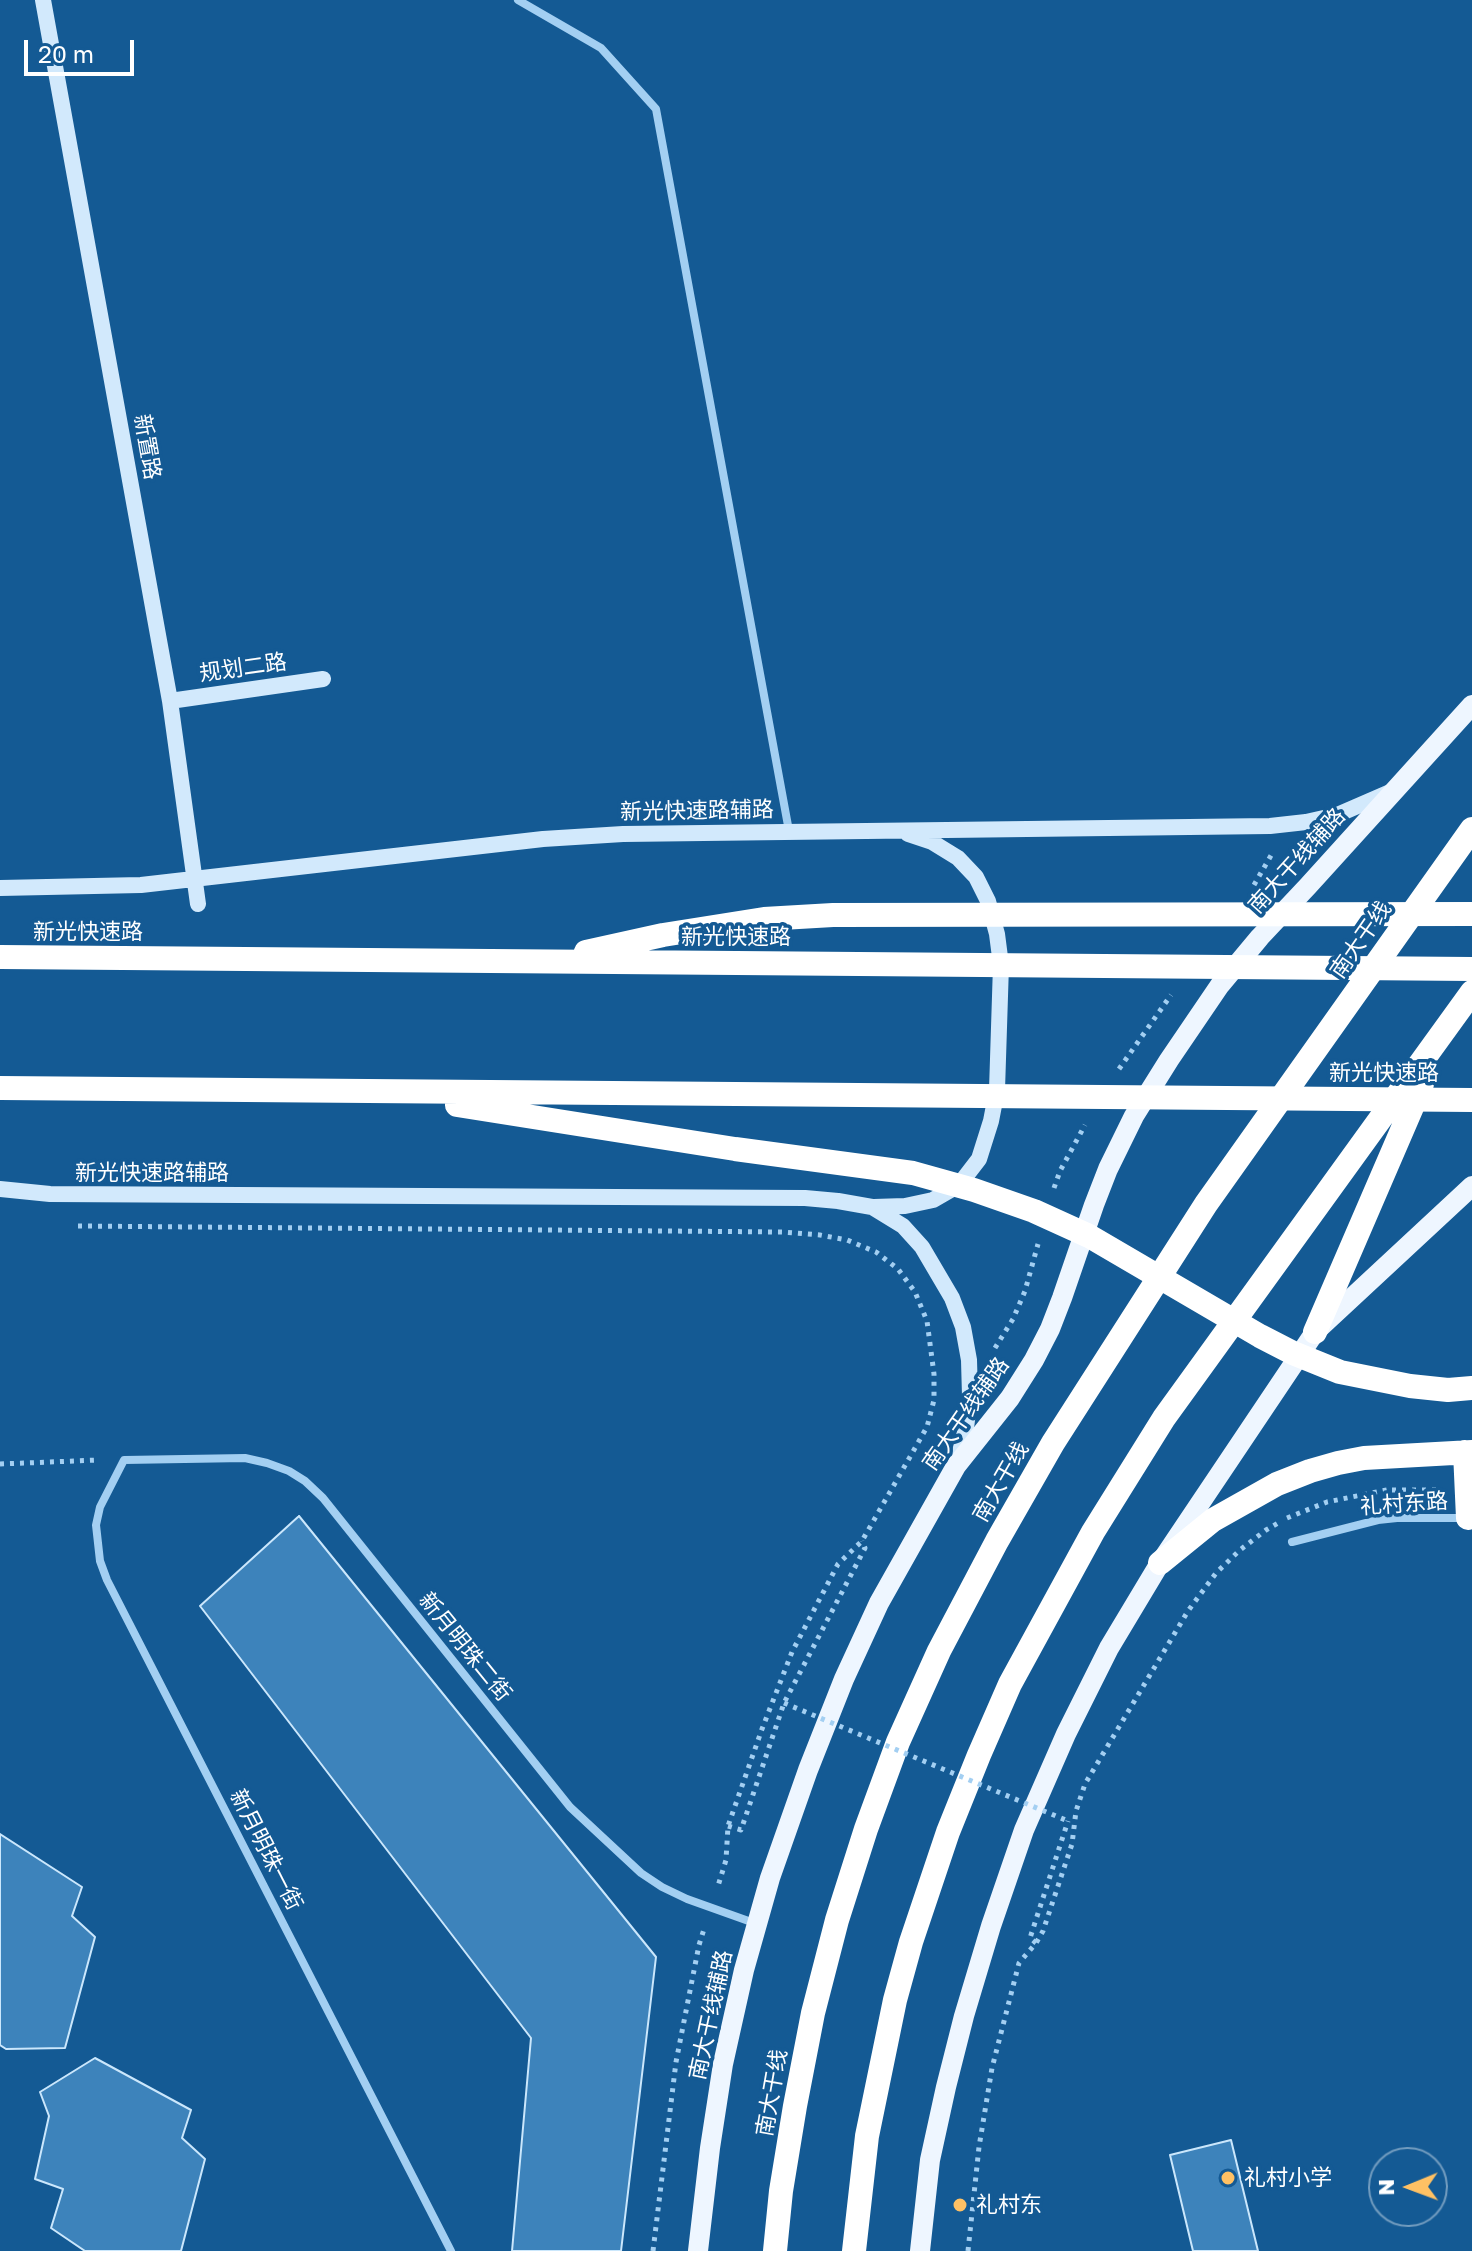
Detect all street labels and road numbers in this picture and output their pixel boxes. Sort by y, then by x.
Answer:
street label: 新置路 [128,412,166,482]
street label: 规划二路 [198,649,288,687]
street label: 新光快速路辅路 [620,796,774,826]
street label: 南大干线辅路 [1243,803,1351,919]
street label: 南大干线 [1325,896,1397,984]
street label: 新光快速路 [33,919,143,945]
street label: 新光快速路 [681,924,791,950]
street label: 新光快速路 [1329,1060,1439,1086]
street label: 新光快速路辅路 [75,1160,229,1186]
street label: 南大干线辅路 [917,1352,1015,1476]
street label: 南大干线 [968,1437,1034,1527]
street label: 礼村东路 [1359,1488,1449,1520]
street label: 新月明珠二街 [413,1587,517,1707]
street label: 新月明珠一街 [224,1785,308,1915]
street label: 南大干线辅路 [684,1948,738,2082]
street label: 南大干线 [751,2047,793,2139]

